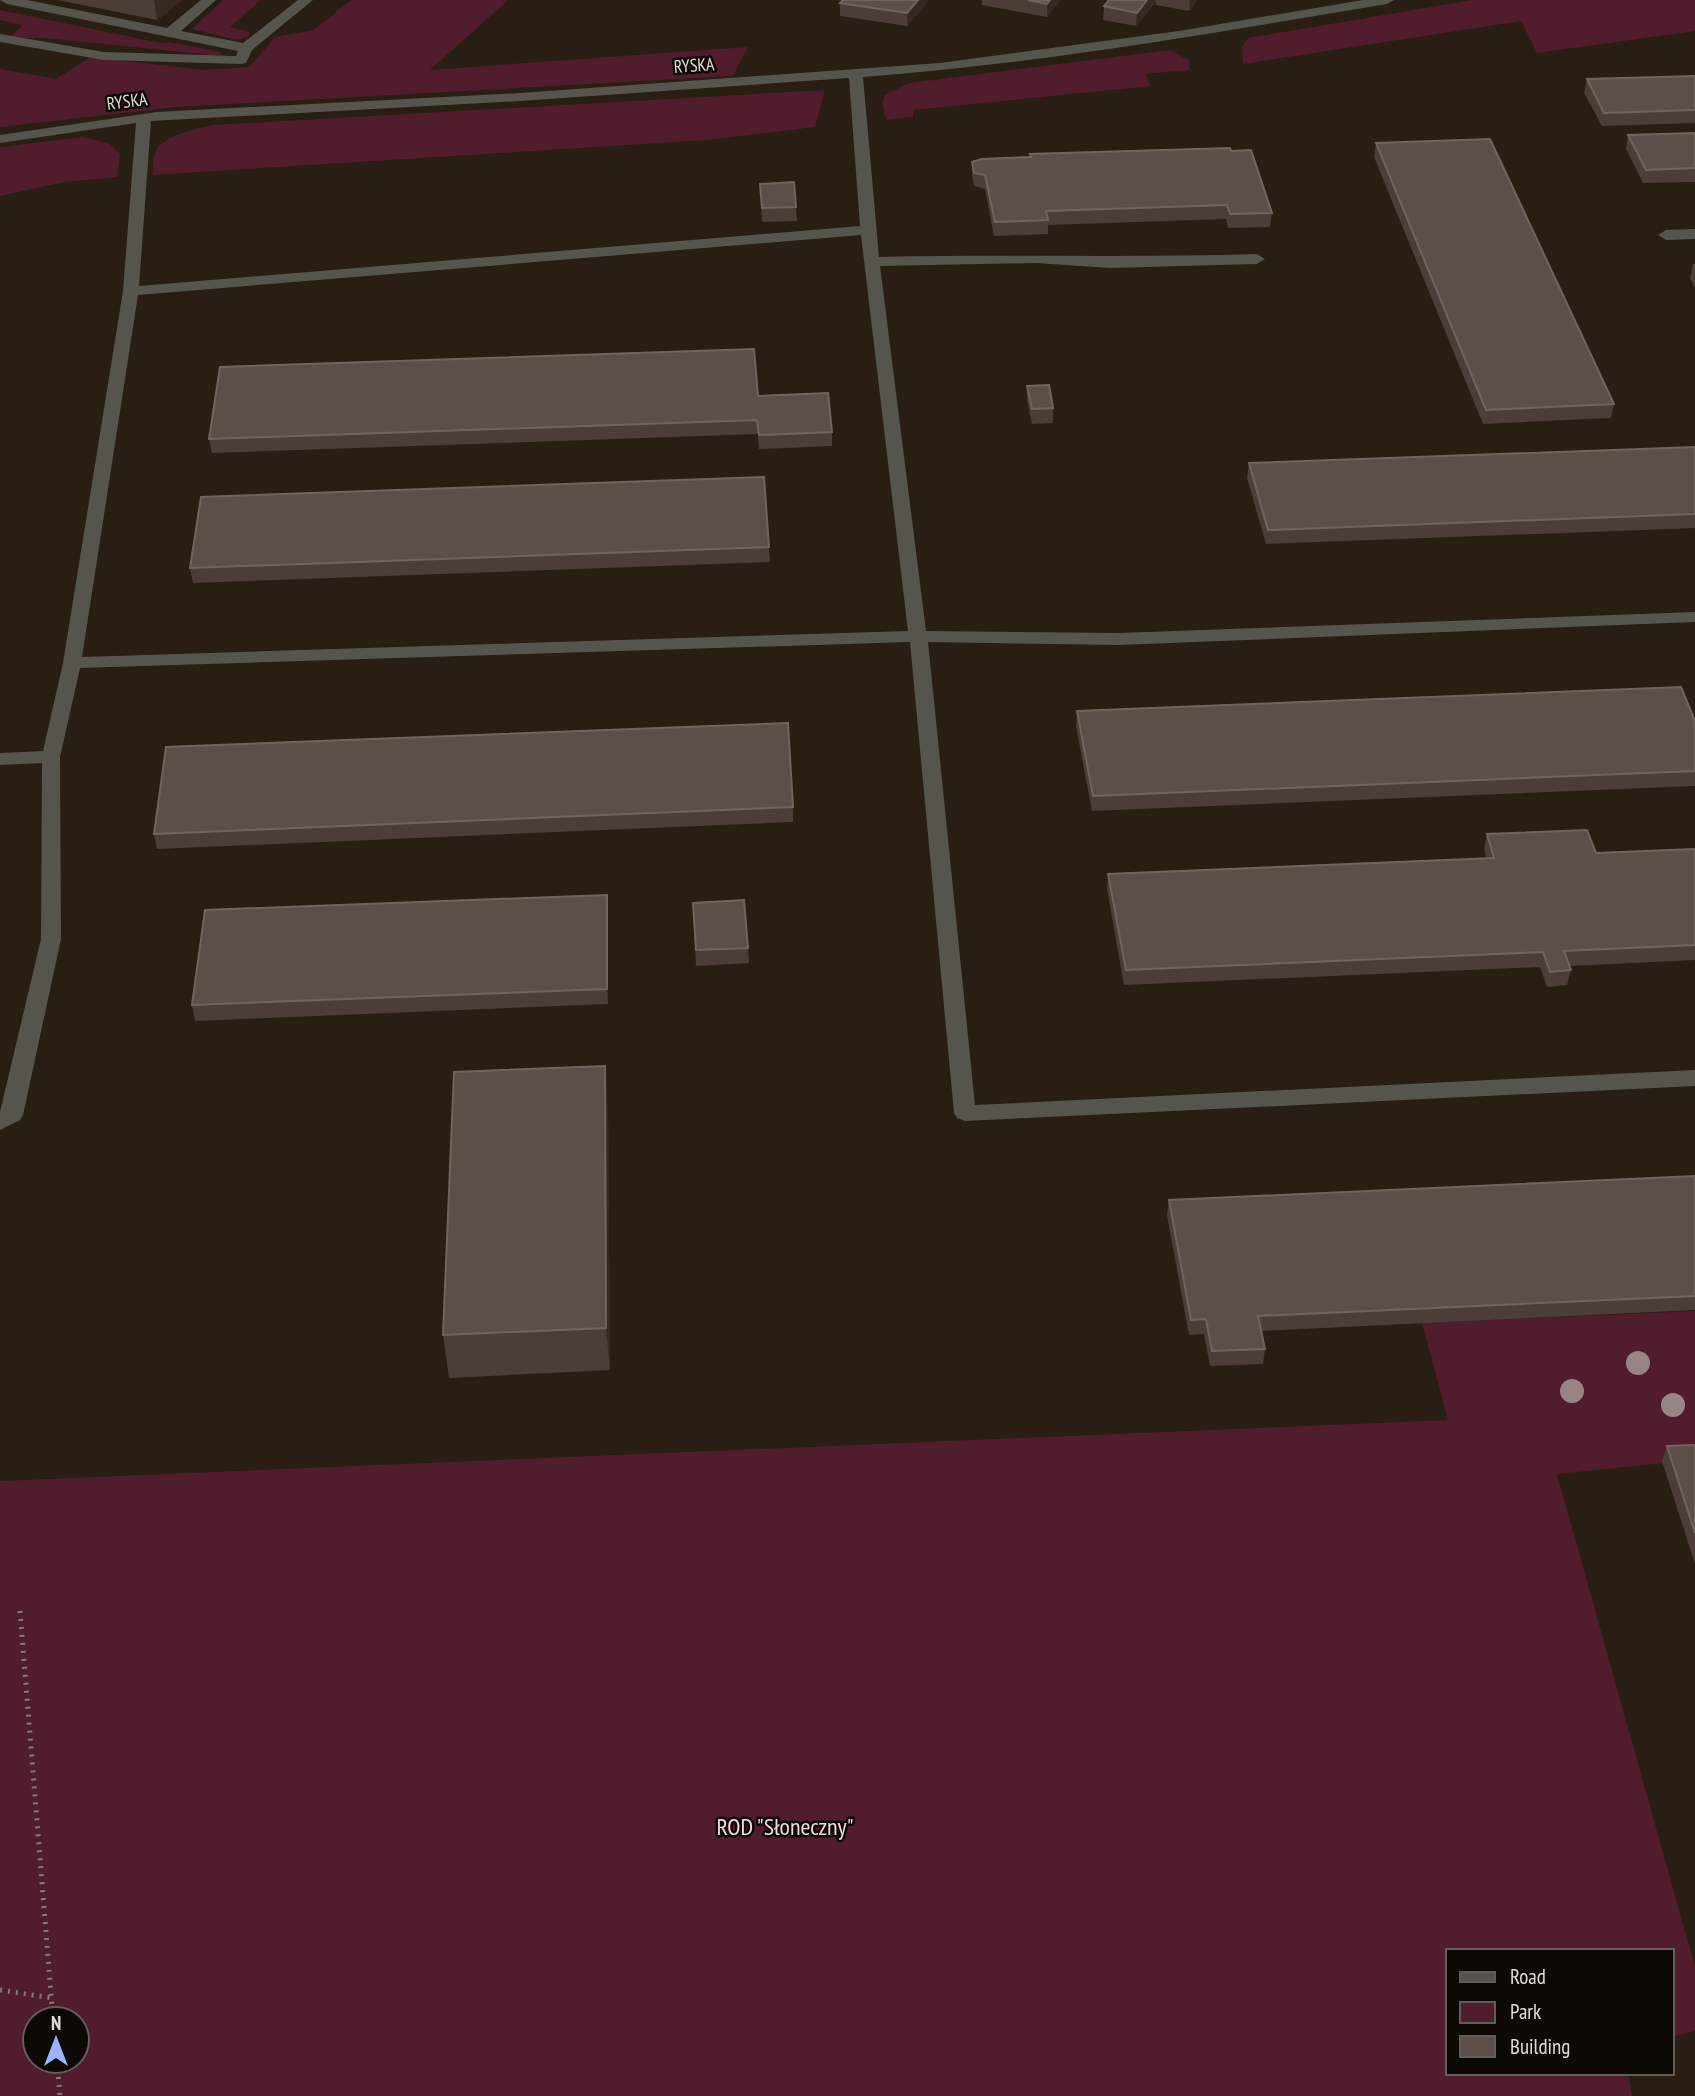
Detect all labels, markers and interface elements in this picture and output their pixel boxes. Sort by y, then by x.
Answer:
street label: RYSKA [673,52,716,78]
street label: RYSKA [105,87,149,115]
park label: ROD "Słoneczny" [716,1811,854,1842]
legend [1446,1949,1674,2075]
text: Road [1510,1963,1546,1990]
text: Park [1510,1998,1541,2025]
north arrow [21,2005,91,2075]
text: N [51,2011,61,2035]
text: Building [1510,2033,1570,2060]

